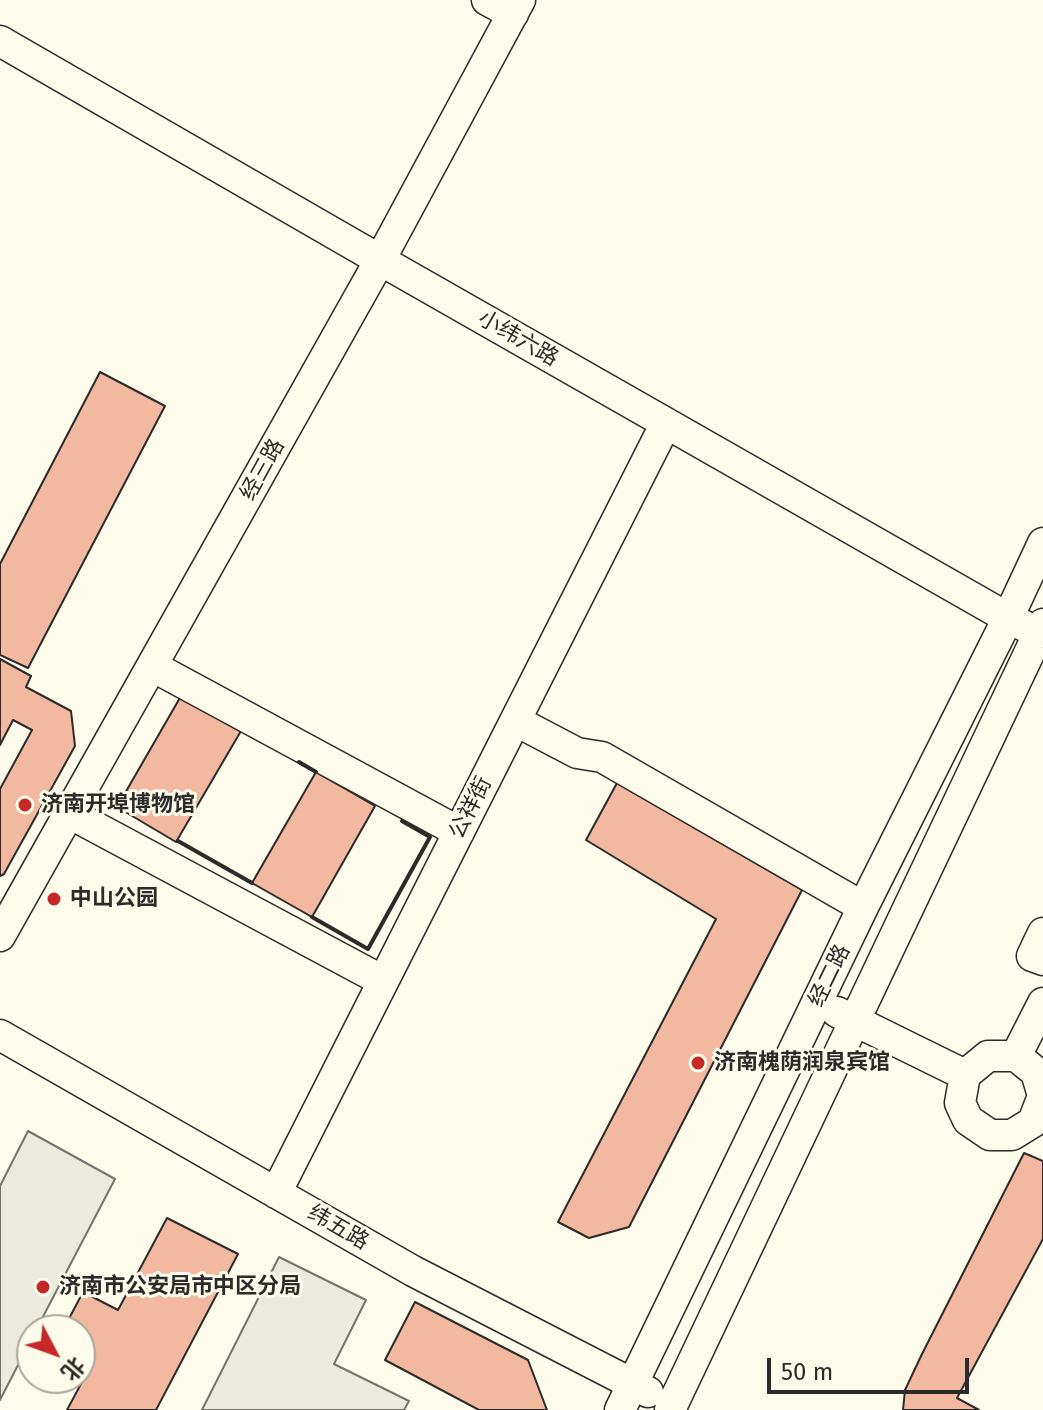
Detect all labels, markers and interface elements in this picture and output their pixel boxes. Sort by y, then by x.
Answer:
street label: 小纬六路 [473,306,563,372]
street label: 经三路 [235,435,291,505]
street label: 公祥街 [444,773,498,843]
place label: 济南开埠博物馆 [41,792,195,818]
marker: 济南开埠博物馆 [16,796,34,814]
place label: 中山公园 [70,886,158,912]
marker: 中山公园 [45,890,63,908]
street label: 经二路 [804,941,856,1011]
place label: 济南槐荫润泉宾馆 [714,1050,890,1076]
marker: 济南槐荫润泉宾馆 [689,1054,707,1072]
street label: 纬五路 [303,1200,373,1256]
place label: 济南市公安局市中区分局 [59,1274,301,1300]
marker: 济南市公安局市中区分局 [34,1278,52,1296]
north arrow [16,1314,96,1394]
scale bar [771,1342,973,1392]
text: 北 [56,1352,90,1386]
text: 50 m [781,1358,833,1386]

